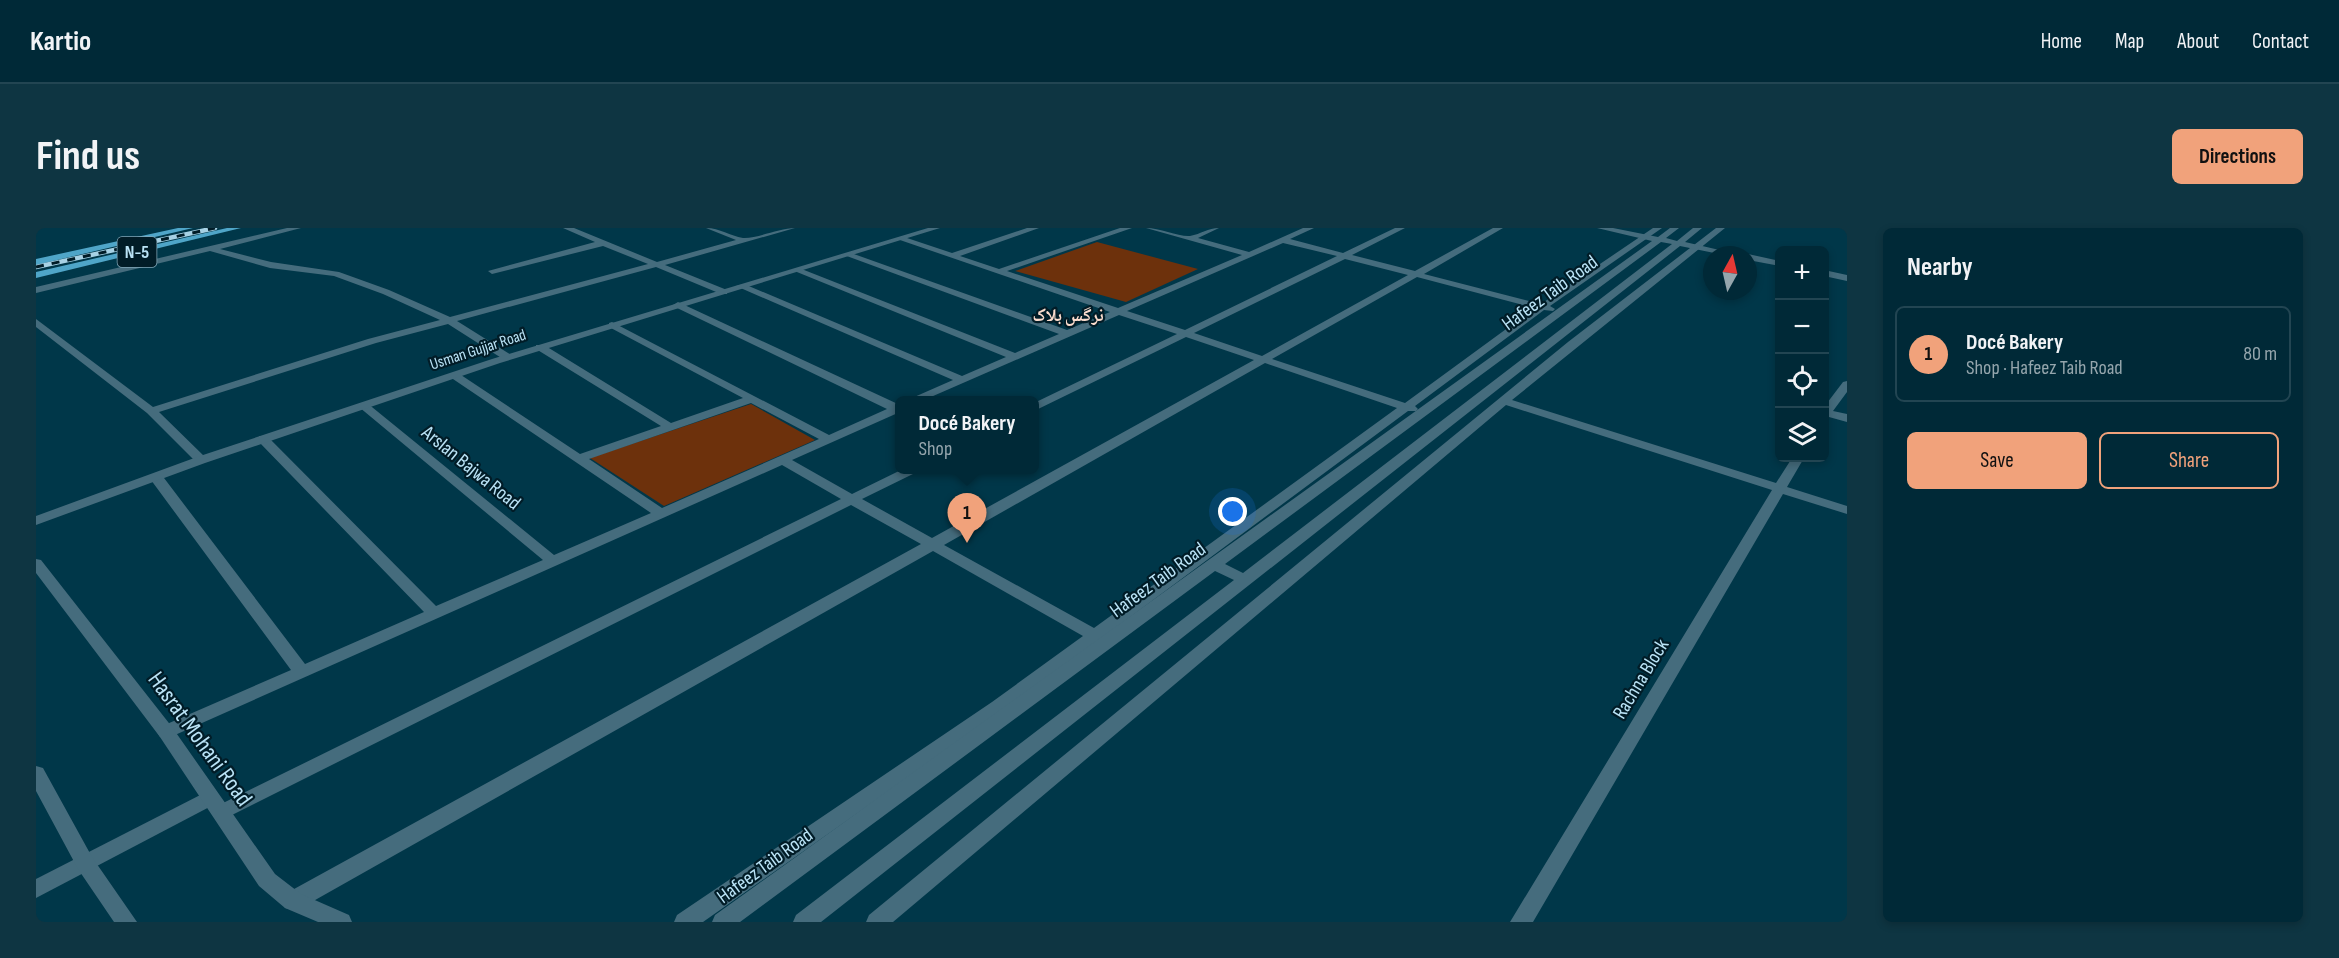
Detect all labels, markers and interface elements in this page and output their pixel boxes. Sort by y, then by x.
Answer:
text: Kartio [30,25,91,58]
text: Home [2041,29,2082,54]
text: Map [2115,29,2144,54]
text: About [2177,29,2219,54]
text: Contact [2252,29,2309,54]
button: Directions [2172,129,2303,184]
text: Find us [36,131,140,182]
road number: N-5 [118,237,156,267]
north arrow [1703,246,1757,300]
map controls [1775,246,1829,462]
button: + [1775,246,1829,300]
street label: Hafeez Taib Road [1497,250,1603,336]
text: Nearby [1907,252,1973,283]
button: − [1775,300,1829,354]
district label: نرگس بلاک [1032,305,1104,326]
street label: Usman Gujjar Road [428,326,528,374]
text: Docé Bakery [1966,329,2063,356]
text: 1 [1925,342,1932,366]
text: 80 m [2243,342,2277,366]
button: locate [1775,354,1829,408]
text: Shop · Hafeez Taib Road [1966,356,2123,380]
popup [895,396,1039,474]
button: layers [1775,408,1829,462]
text: Docé Bakery [918,410,1016,437]
street label: Arslan Bajwa Road [416,420,525,515]
button: Save [1907,432,2087,489]
button: Share [2099,432,2279,489]
text: Shop [918,437,952,461]
pin: 1 [948,494,986,543]
your location [1218,497,1247,526]
street label: Hafeez Taib Road [1105,537,1211,623]
street label: Rachna Block [1608,634,1674,723]
street label: Hasrat Mohani Road [141,666,259,812]
street label: Hafeez Taib Road [712,823,818,909]

